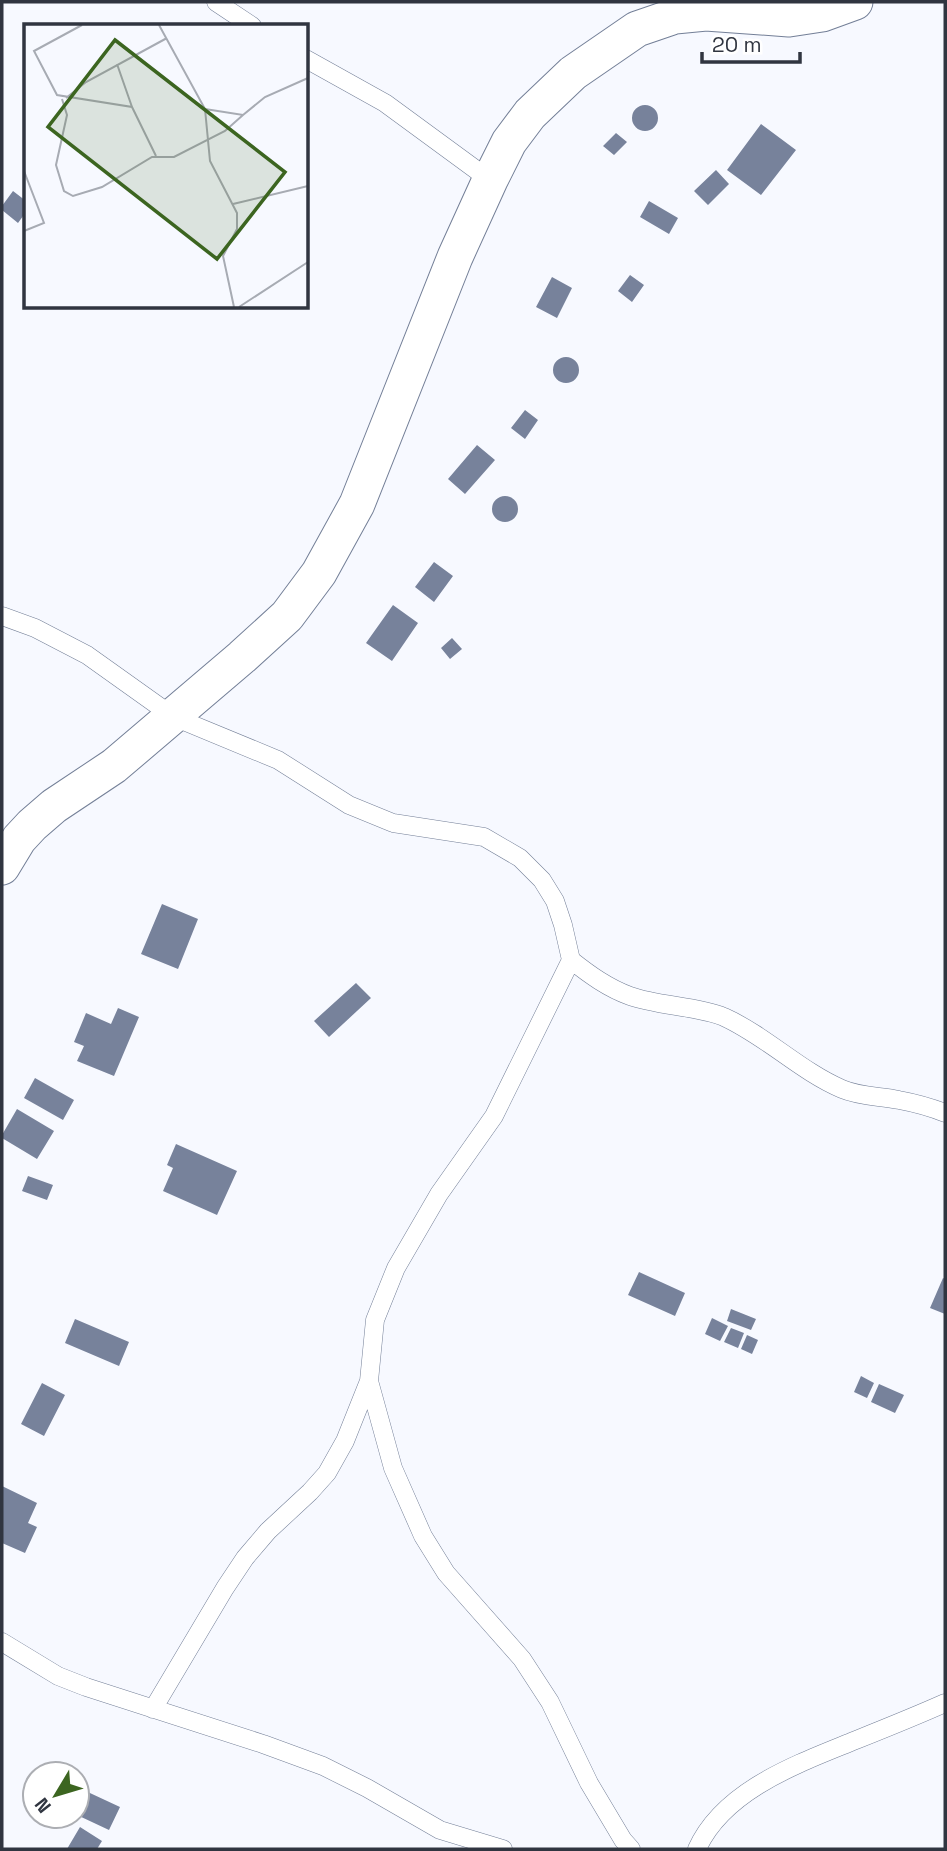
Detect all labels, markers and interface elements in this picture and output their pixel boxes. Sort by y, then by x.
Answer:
scale bar [702,21,800,65]
inset map [24,24,308,308]
text: 20 m [712,31,762,58]
north arrow [21,1760,91,1830]
text: N [29,1792,57,1818]

